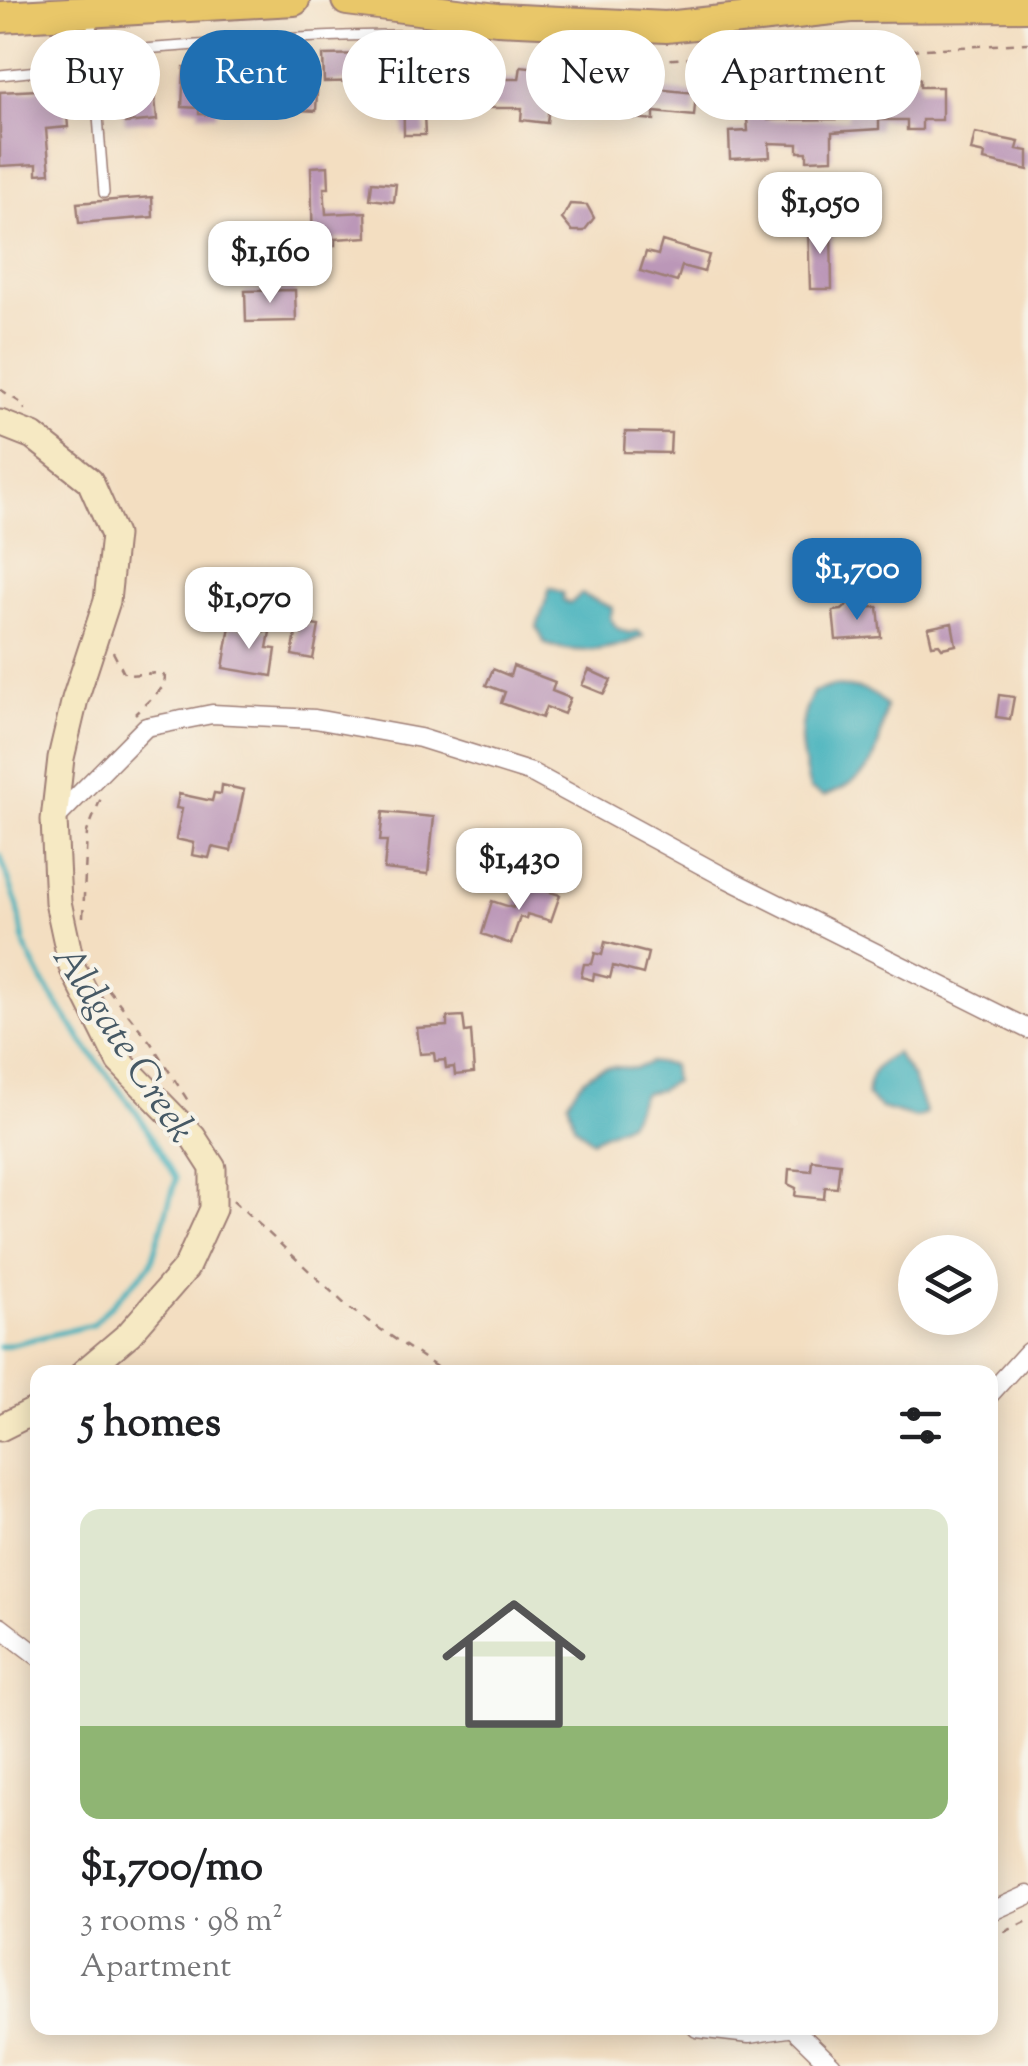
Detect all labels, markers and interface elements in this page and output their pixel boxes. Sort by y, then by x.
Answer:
chip: Buy [30,30,160,120]
chip: Rent [180,30,322,120]
chip: Filters [342,30,506,120]
chip: New [526,30,665,120]
chip: Apartment [685,30,921,120]
pin: $1,050 [739,172,901,257]
text: $1,050 [780,181,860,227]
pin: $1,160 [189,221,351,306]
text: $1,160 [230,230,310,276]
pin: $1,700 [776,538,938,623]
text: $1,700 [814,547,900,593]
pin: $1,070 [168,567,330,652]
text: $1,070 [207,576,291,622]
pin: $1,430 [438,828,600,913]
text: $1,430 [478,837,560,883]
water label: Aldgate Creek [37,935,207,1155]
map controls [898,1235,998,1335]
button: layers [898,1235,998,1335]
text: 5 homes [80,1395,221,1455]
icon: filters [893,1398,948,1453]
icon: home [424,1574,604,1754]
text: $1,700/mo [80,1839,263,1899]
text: 3 rooms · 98 m² [80,1899,283,1945]
text: Apartment [80,1945,231,1991]

